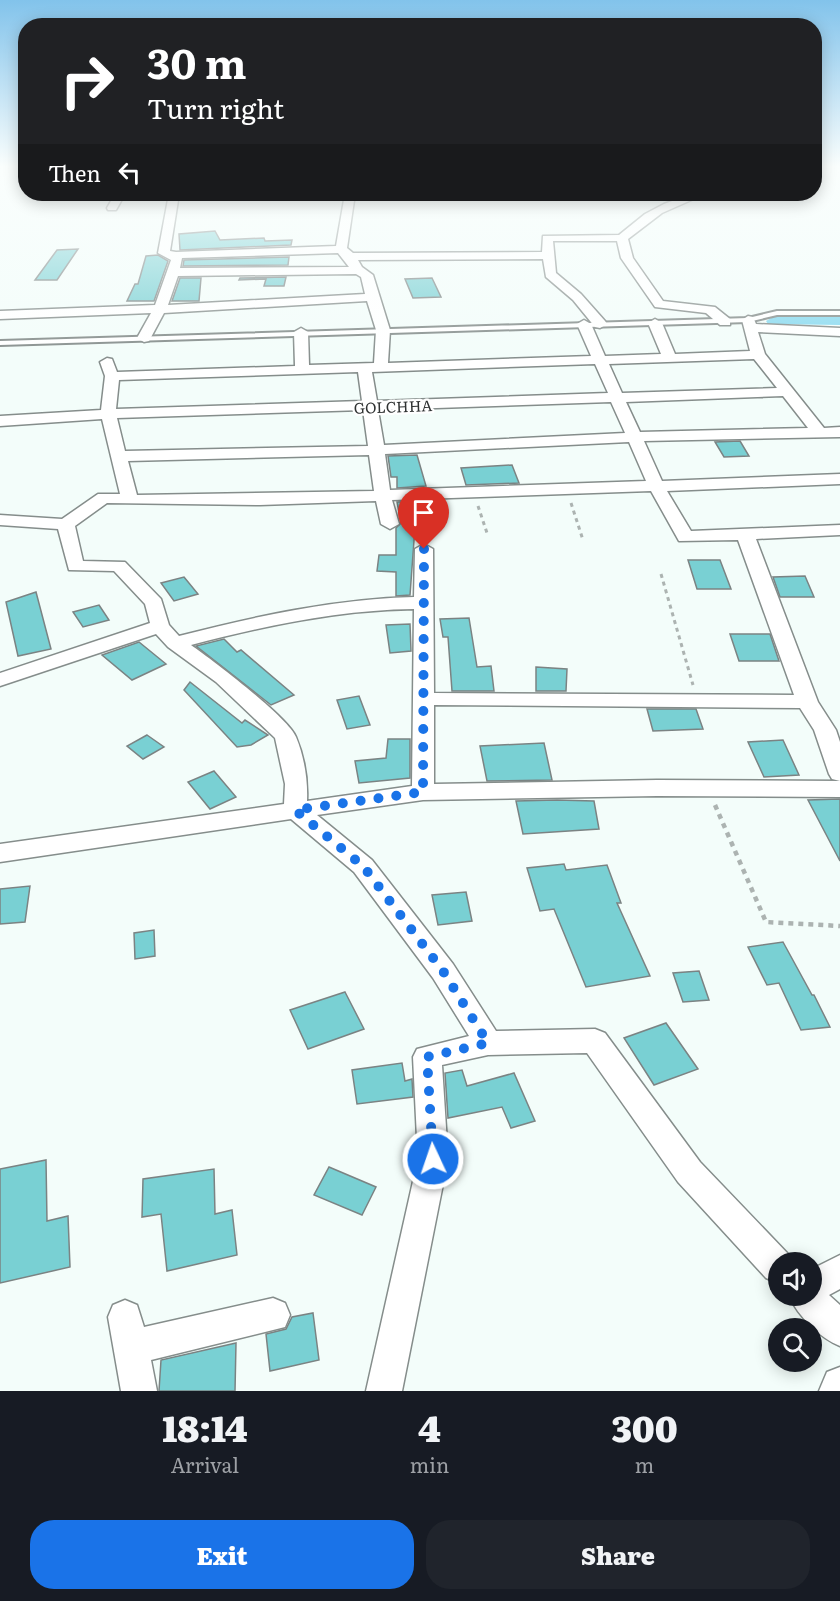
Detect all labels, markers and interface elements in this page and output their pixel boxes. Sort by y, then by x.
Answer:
text: 30 m [147,30,247,92]
icon: right [48,42,126,120]
text: Turn right [147,87,284,127]
text: Then [48,156,101,189]
icon: left [113,156,146,189]
street label: GOLCHHA [353,393,433,419]
pin [398,487,449,549]
icon: arrive [407,496,440,529]
position arrow [401,1127,465,1191]
map controls [768,1252,822,1372]
button: sound [768,1252,822,1306]
button: search [768,1318,822,1372]
text: 18:14 [162,1400,248,1453]
text: 4 [418,1400,441,1453]
text: 300 [611,1400,678,1453]
text: Arrival [171,1449,239,1479]
text: min [410,1449,449,1479]
text: m [635,1449,654,1479]
button: Exit [30,1520,414,1589]
button: Share [426,1520,810,1589]

